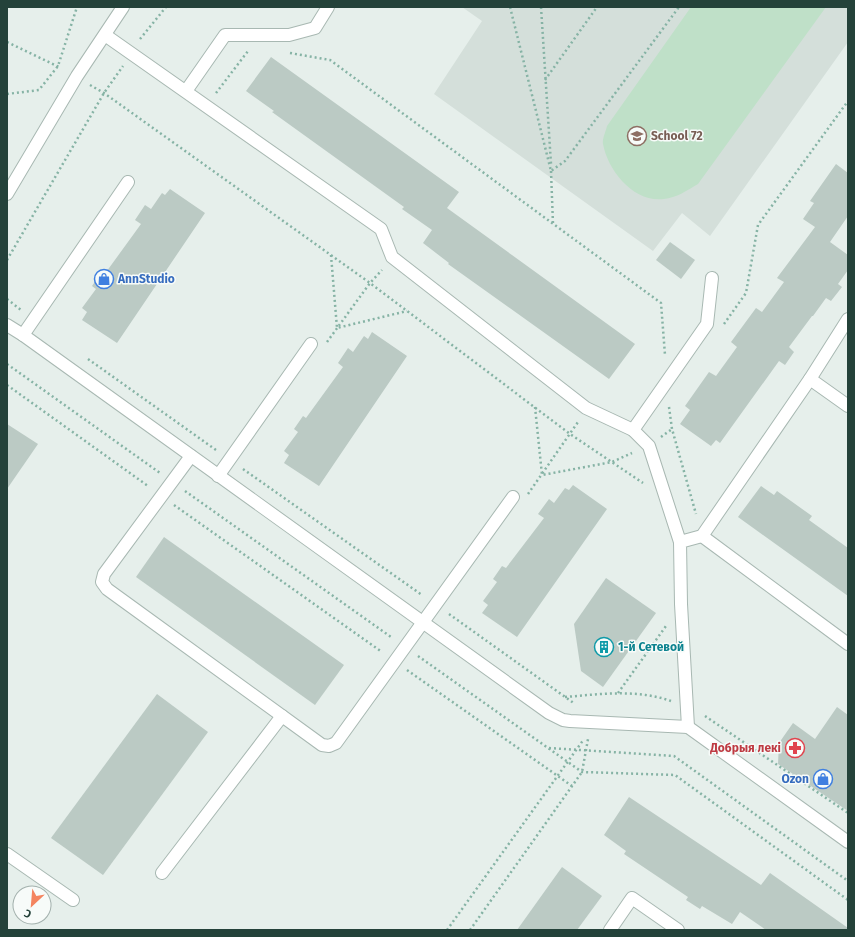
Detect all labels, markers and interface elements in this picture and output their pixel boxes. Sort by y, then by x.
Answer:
school or university icon: School 72 [626,125,648,147]
place label: School 72 [651,129,703,143]
shop icon: AnnStudio [93,268,115,290]
place label: AnnStudio [117,272,175,286]
building icon: 1-й Сетевой [593,636,615,658]
place label: 1-й Сетевой [618,640,684,654]
pharmacy icon: Добрыя лекі [784,737,806,759]
place label: Добрыя лекі [709,741,781,755]
shop icon: Ozon [812,768,834,790]
place label: Ozon [781,772,809,786]
north arrow [12,885,52,925]
text: С [22,906,34,921]

